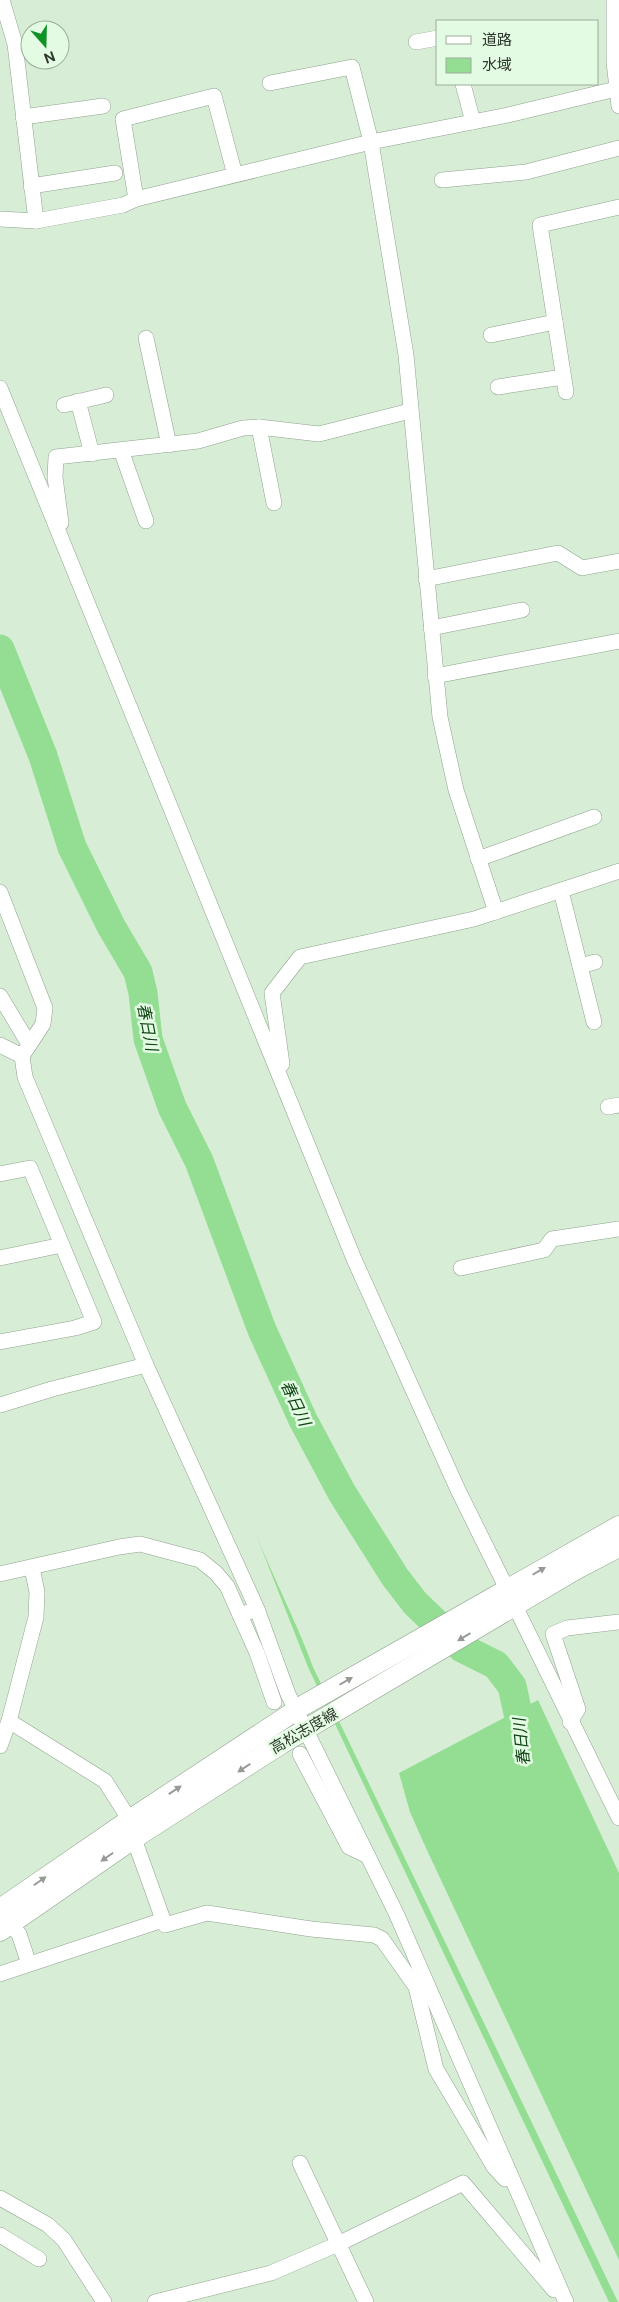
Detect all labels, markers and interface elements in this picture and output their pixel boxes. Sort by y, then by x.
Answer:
north arrow [20,20,70,70]
legend [436,20,599,85]
text: 道路 [482,31,512,48]
text: N [42,48,57,67]
text: 水域 [482,56,512,73]
water label: 春日川 [134,1002,162,1054]
water label: 春日川 [277,1377,315,1431]
one-way arrow [533,1566,546,1575]
one-way arrow [458,1633,471,1642]
one-way arrow [339,1676,353,1685]
street label: 高松志度線 [267,1704,340,1757]
water label: 春日川 [509,1715,533,1767]
one-way arrow [237,1763,250,1773]
one-way arrow [168,1785,181,1795]
one-way arrow [101,1852,114,1862]
one-way arrow [33,1876,47,1886]

